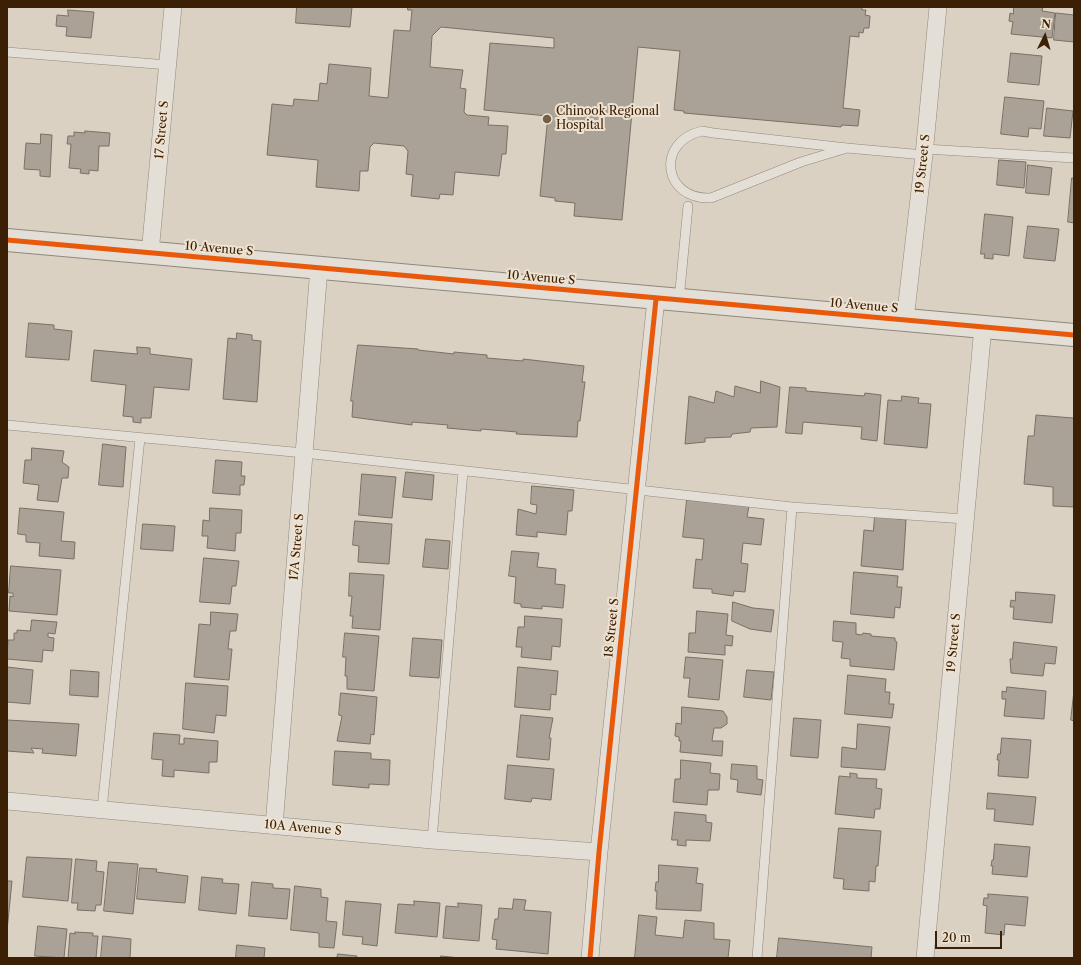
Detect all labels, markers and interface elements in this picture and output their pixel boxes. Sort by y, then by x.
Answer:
north arrow [1025,16,1065,56]
text: N [1041,17,1051,31]
street label: 17 Street S [152,100,172,160]
place label: Chinook Regional Hospital [556,105,659,133]
marker: Chinook Regional Hospital [541,113,553,125]
street label: 19 Street S [913,134,933,194]
street label: 10 Avenue S [184,239,254,259]
street label: 10 Avenue S [506,268,576,288]
street label: 10 Avenue S [829,296,899,316]
street label: 17A Street S [287,513,307,581]
street label: 18 Street S [602,598,622,658]
street label: 19 Street S [944,613,964,673]
street label: 10A Avenue S [264,817,342,839]
scale bar [937,923,1004,949]
text: 20 m [942,930,971,945]

